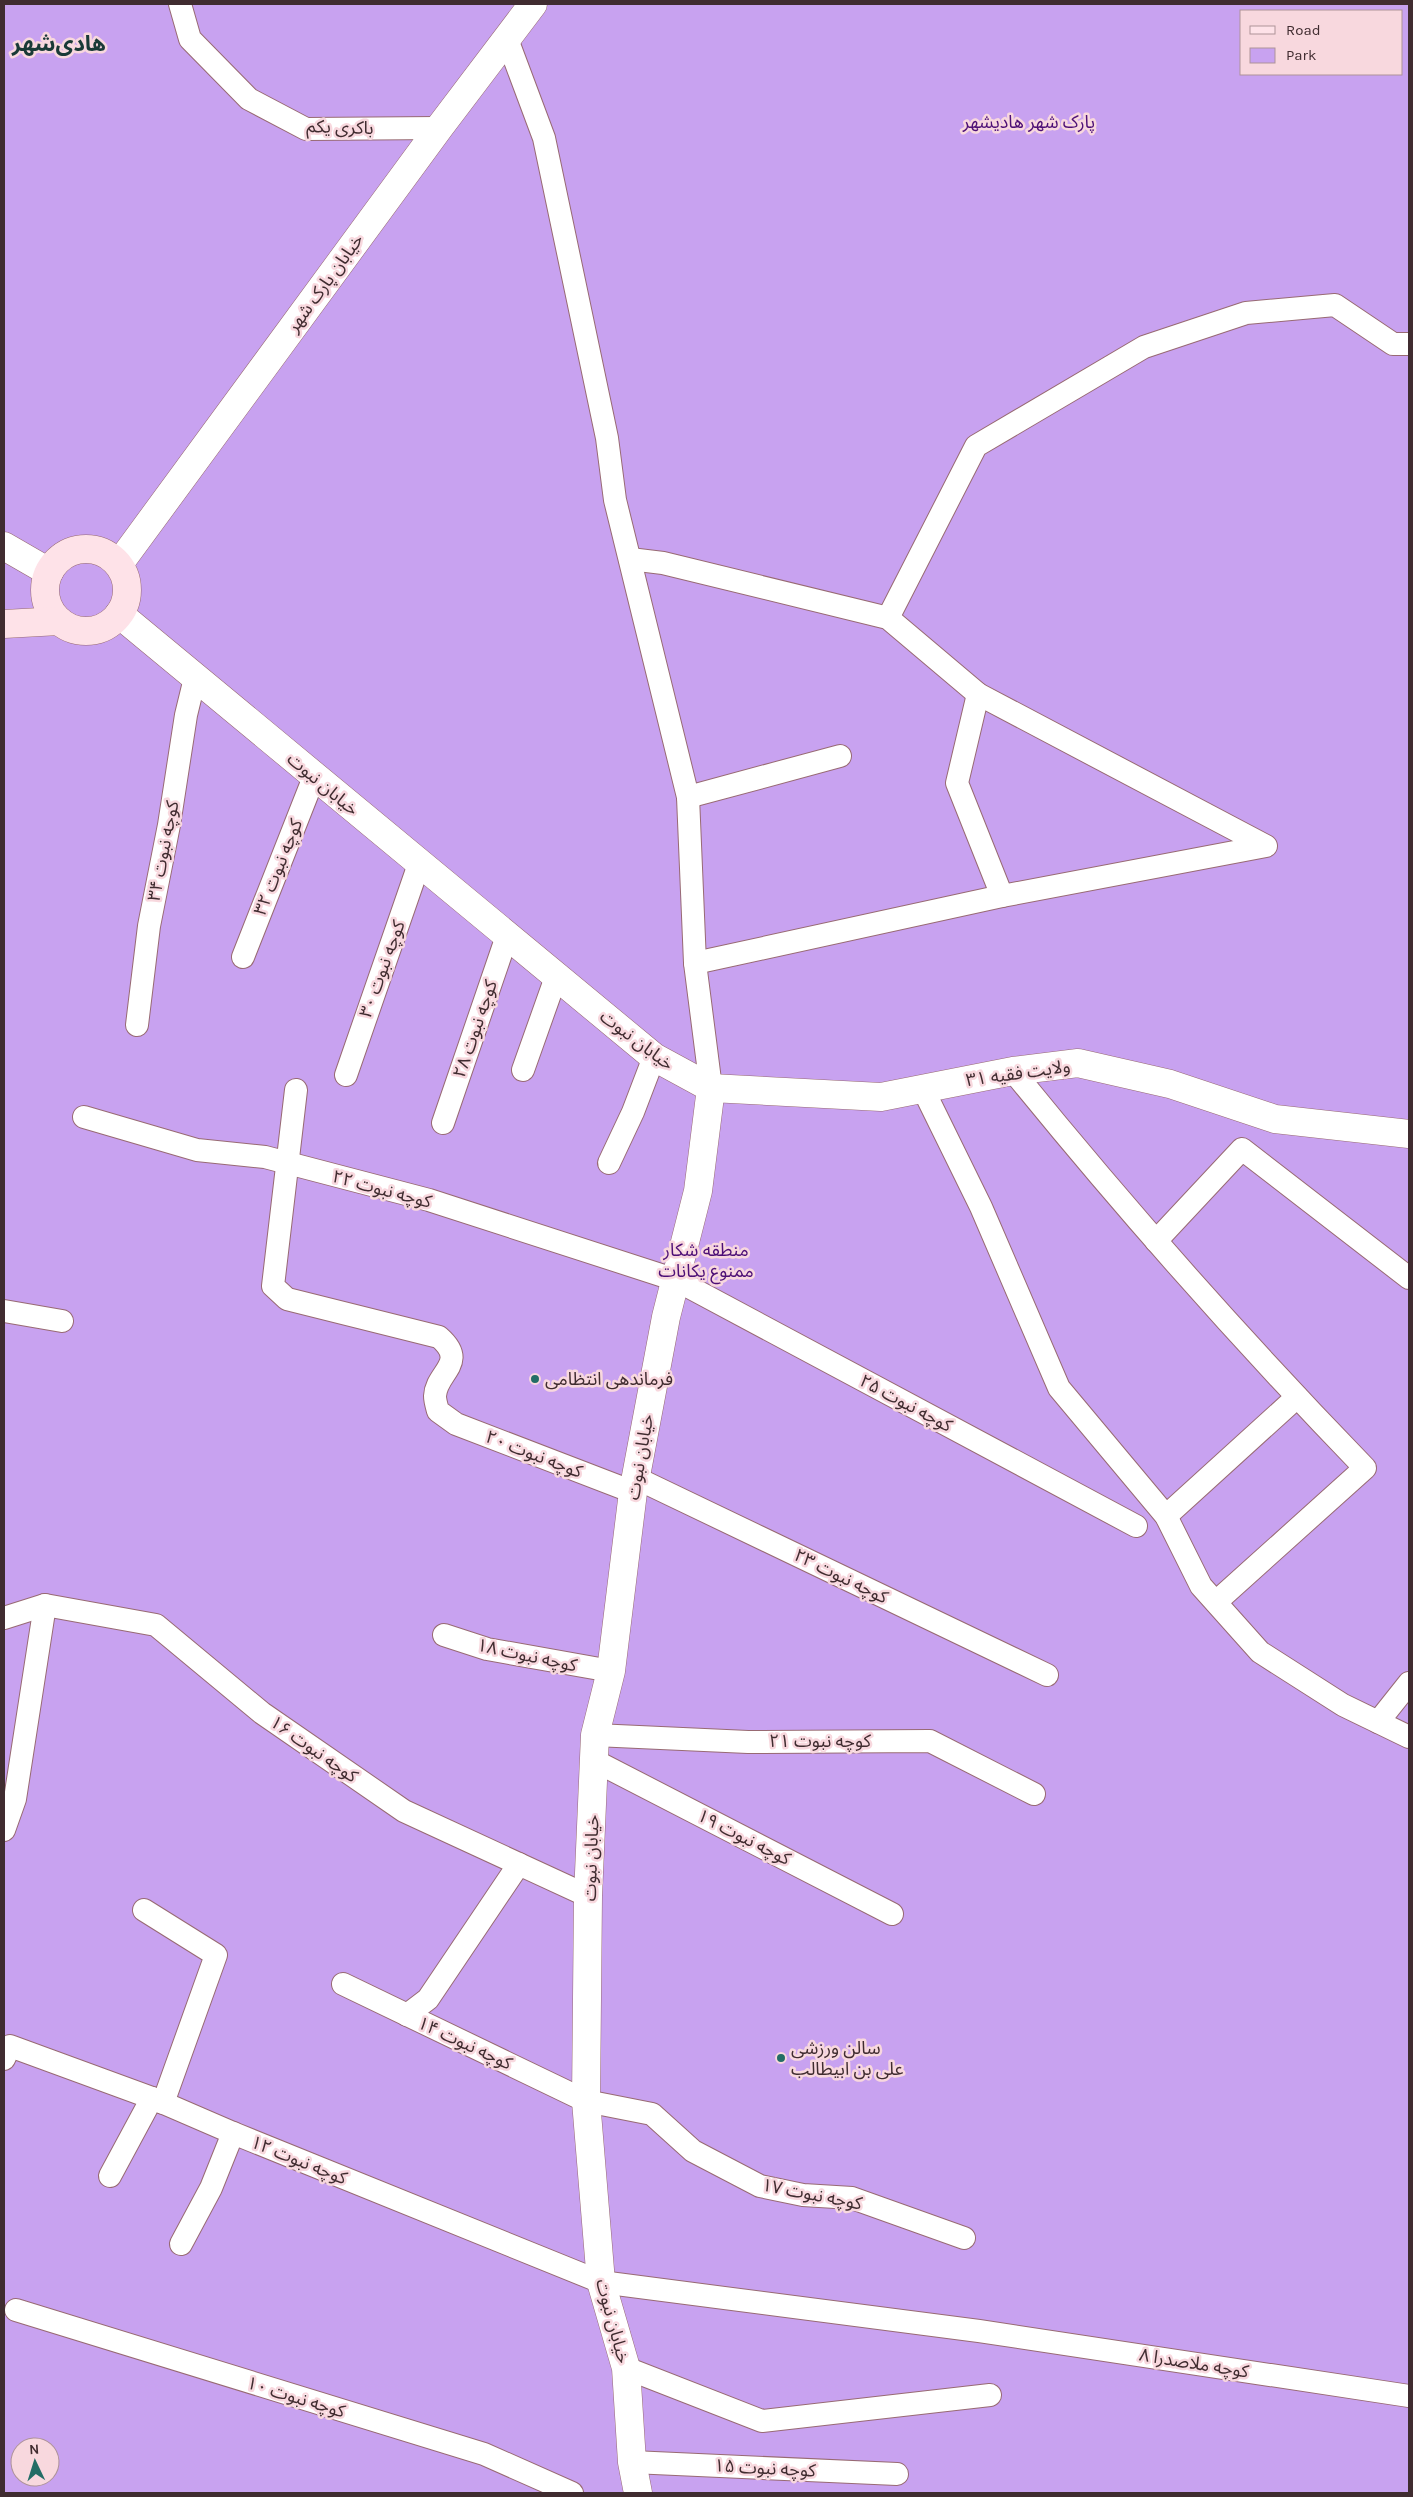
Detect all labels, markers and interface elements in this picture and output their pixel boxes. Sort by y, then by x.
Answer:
legend [1240,10,1403,75]
text: Road [1286,21,1321,39]
district label: هادی‌شهر [11,31,106,57]
text: Park [1286,46,1316,64]
park label: پارک شهر هادیشهر [962,111,1095,133]
street label: باکری یکم [306,115,374,141]
street label: خیابان پارک شهر [281,230,368,337]
street label: خیابان نبوت [283,748,363,820]
street label: کوچه نبوت ۳۴ [142,798,184,903]
street label: کوچه نبوت ۳۲ [249,815,308,918]
street label: کوچه نبوت ۳۰ [354,917,410,1021]
street label: کوچه نبوت ۲۸ [448,977,502,1081]
street label: خیابان نبوت [596,1005,678,1075]
street label: ولایت فقیه ۳۱ [964,1055,1072,1091]
street label: کوچه نبوت ۲۲ [330,1165,435,1213]
park label: منطقه شکار ممنوع یکانات [658,1239,754,1285]
place label: فرماندهی انتظامی [545,1368,673,1390]
street label: کوچه نبوت ۲۵ [856,1369,957,1437]
marker: فرماندهی انتظامی [529,1373,541,1385]
street label: خیابان نبوت [622,1412,658,1502]
street label: کوچه نبوت ۲۰ [483,1425,586,1483]
street label: کوچه نبوت ۲۳ [790,1544,892,1609]
street label: کوچه نبوت ۱۸ [475,1634,580,1677]
street label: کوچه نبوت ۱۶ [266,1711,362,1788]
street label: کوچه نبوت ۲۱ [769,1730,871,1752]
street label: کوچه نبوت ۱۹ [694,1804,795,1870]
street label: خیابان نبوت [578,1814,604,1902]
street label: کوچه نبوت ۱۴ [414,2012,516,2075]
place label: سالن ورزشی علی بن ابیطالب [791,2037,903,2080]
marker: سالن ورزشی علی بن ابیطالب [775,2052,787,2064]
street label: کوچه نبوت ۱۲ [248,2131,351,2190]
street label: کوچه نبوت ۱۷ [760,2173,865,2215]
street label: خیابان نبوت [591,2276,635,2366]
street label: کوچه ملاصدرا ۸ [1138,2343,1251,2383]
street label: کوچه نبوت ۱۰ [244,2372,348,2423]
north arrow [10,2437,60,2487]
text: N [29,2441,40,2458]
street label: کوچه نبوت ۱۵ [714,2454,817,2482]

